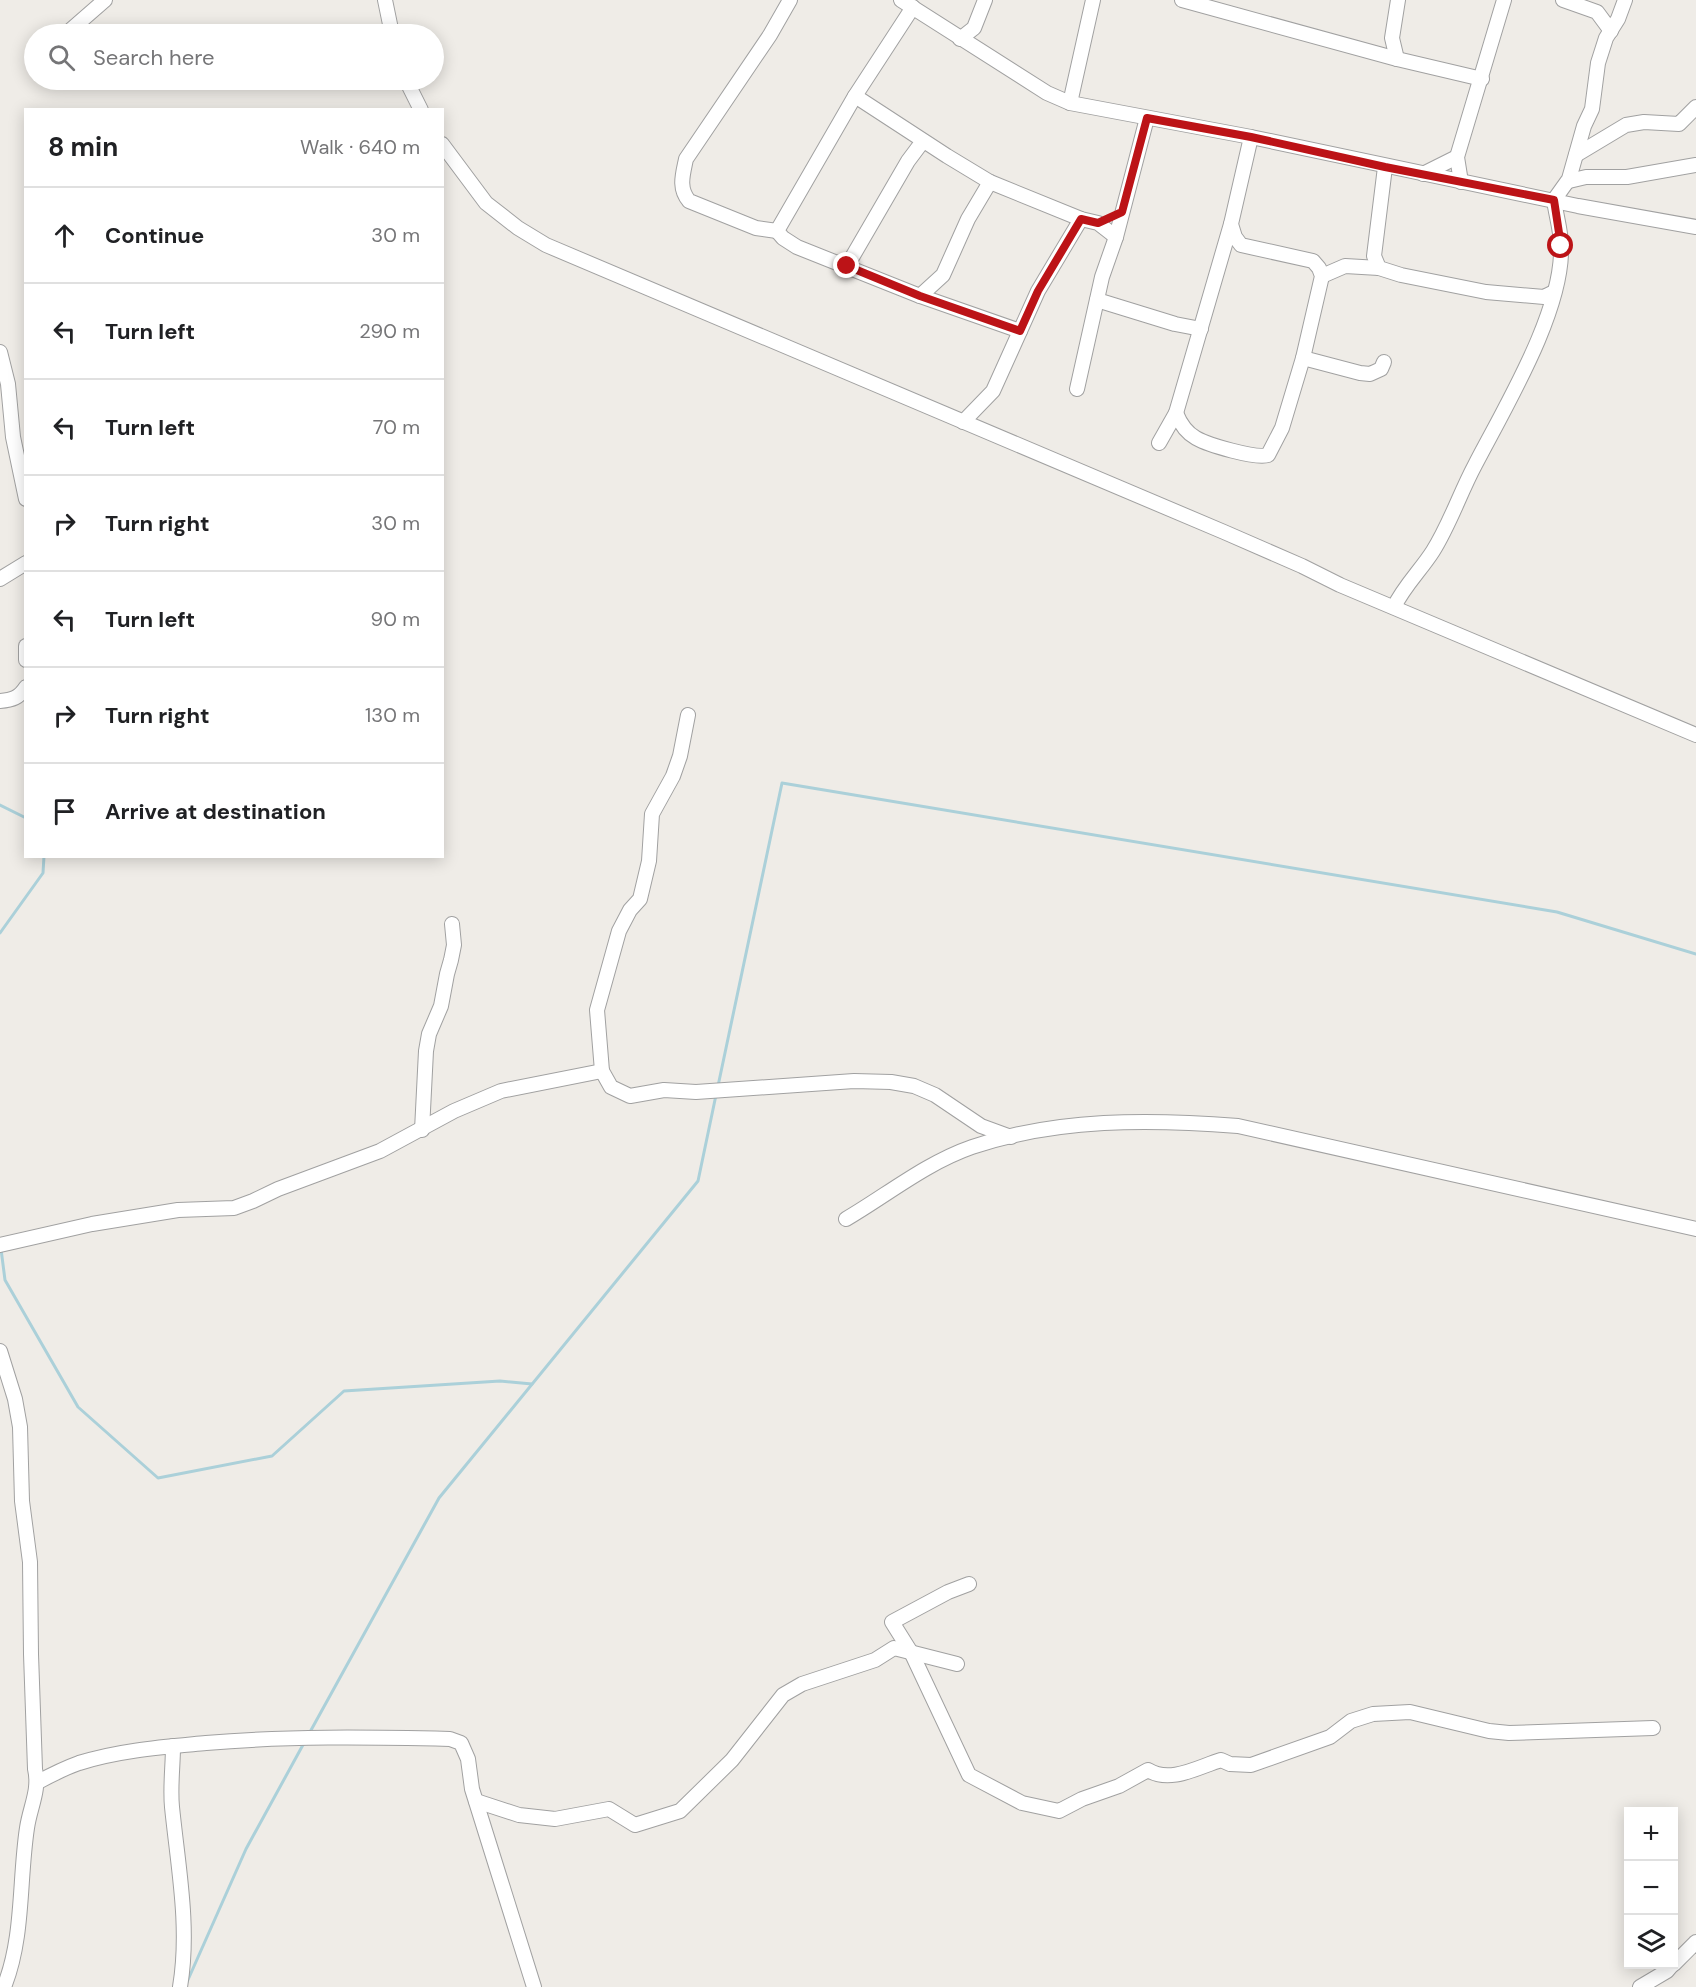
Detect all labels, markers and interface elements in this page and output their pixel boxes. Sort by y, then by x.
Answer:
search box [24,24,444,90]
icon: search [45,41,78,74]
text: Search here [93,43,214,72]
text: 8 min [48,130,118,164]
text: Walk · 640 m [300,134,420,160]
icon: ahead [48,219,81,252]
text: Continue [105,221,204,250]
text: 30 m [371,222,420,248]
route start [1547,232,1573,258]
route end [833,252,859,278]
icon: left [48,315,81,348]
text: Turn left [105,317,195,346]
text: 290 m [359,318,420,344]
icon: left [48,411,81,444]
text: Turn left [105,413,195,442]
text: 70 m [373,414,420,440]
icon: right [48,507,81,540]
text: Turn right [105,509,210,538]
text: 30 m [371,510,420,536]
icon: left [48,603,81,636]
text: Turn left [105,605,195,634]
text: 90 m [371,606,420,632]
icon: right [48,699,81,732]
text: Turn right [105,701,210,730]
text: 130 m [365,702,420,728]
icon: arrive [48,795,81,828]
text: Arrive at destination [105,797,326,826]
map controls [1624,1807,1678,1969]
button: + [1624,1807,1678,1861]
button: − [1624,1861,1678,1915]
button: layers [1624,1915,1678,1969]

